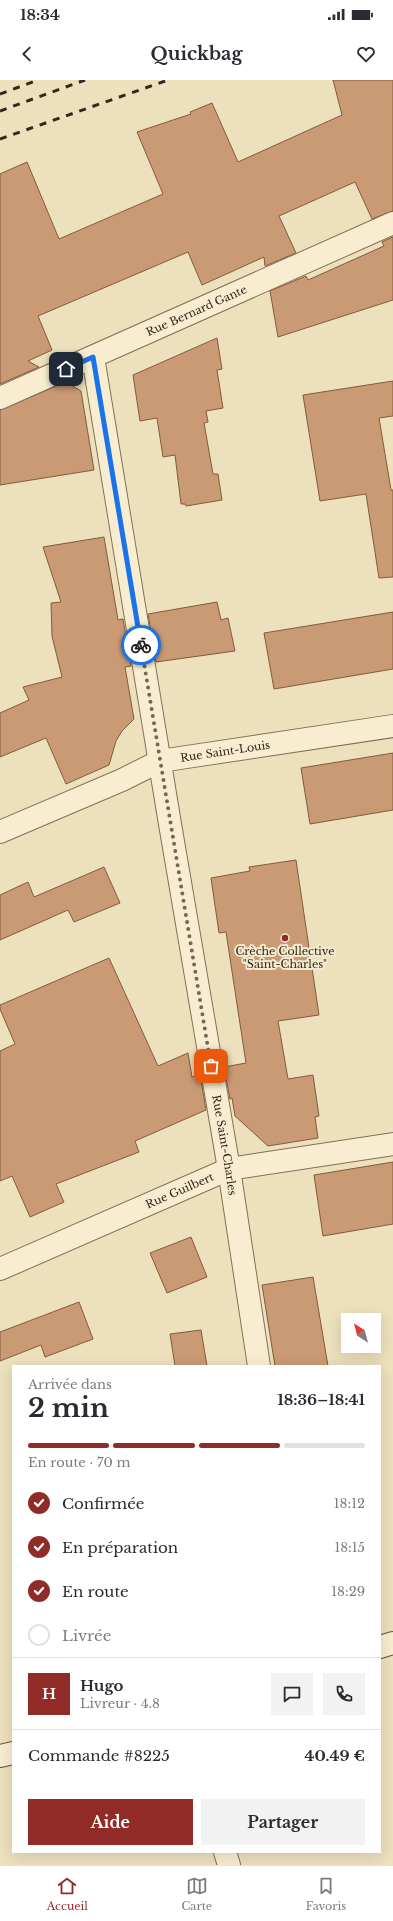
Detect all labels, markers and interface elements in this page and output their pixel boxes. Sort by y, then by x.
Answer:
text: 18:34 [20,5,60,24]
icon: back [16,43,38,65]
text: Quickbag [151,43,242,65]
icon: heart [355,43,377,65]
street label: Rue Bernard Gante [144,282,249,339]
pin [49,352,83,386]
icon: home [55,358,77,380]
courier [121,625,161,665]
icon: bike [130,634,152,656]
street label: Rue Saint-Louis [179,738,271,765]
marker: Crèche Collective "Saint-Charles" [280,933,290,943]
place label: Crèche Collective "Saint-Charles" [235,944,335,971]
pin [194,1049,228,1083]
icon: bag [200,1055,222,1077]
street label: Rue Saint-Charles [209,1094,240,1196]
street label: Rue Guilbert [143,1169,217,1212]
north arrow [341,1313,381,1353]
map controls [341,1313,381,1353]
text: Arrivée dans [28,1376,112,1393]
text: 18:36–18:41 [277,1390,365,1409]
text: 2 min [28,1392,109,1424]
text: En route · 70 m [28,1454,130,1471]
icon: check [28,1492,50,1514]
text: Confirmée [62,1494,144,1513]
text: 18:12 [334,1495,365,1512]
icon: check [28,1536,50,1558]
text: En préparation [62,1538,178,1557]
text: 18:15 [334,1539,365,1556]
icon: check [28,1580,50,1602]
text: En route [62,1582,129,1601]
text: 18:29 [331,1583,365,1600]
text: Livrée [62,1626,111,1645]
button: chat [271,1673,313,1715]
button: phone [323,1673,365,1715]
text: Hugo [80,1676,123,1695]
text: H [42,1684,56,1703]
text: Livreur · 4.8 [80,1695,160,1712]
text: Commande #8225 [28,1746,170,1765]
text: 40.49 € [305,1746,365,1765]
button: Aide [28,1799,193,1845]
button: Partager [201,1799,365,1845]
tab: Accueil [47,1875,88,1913]
tab: Carte [181,1875,212,1913]
tab: Favoris [306,1875,346,1913]

